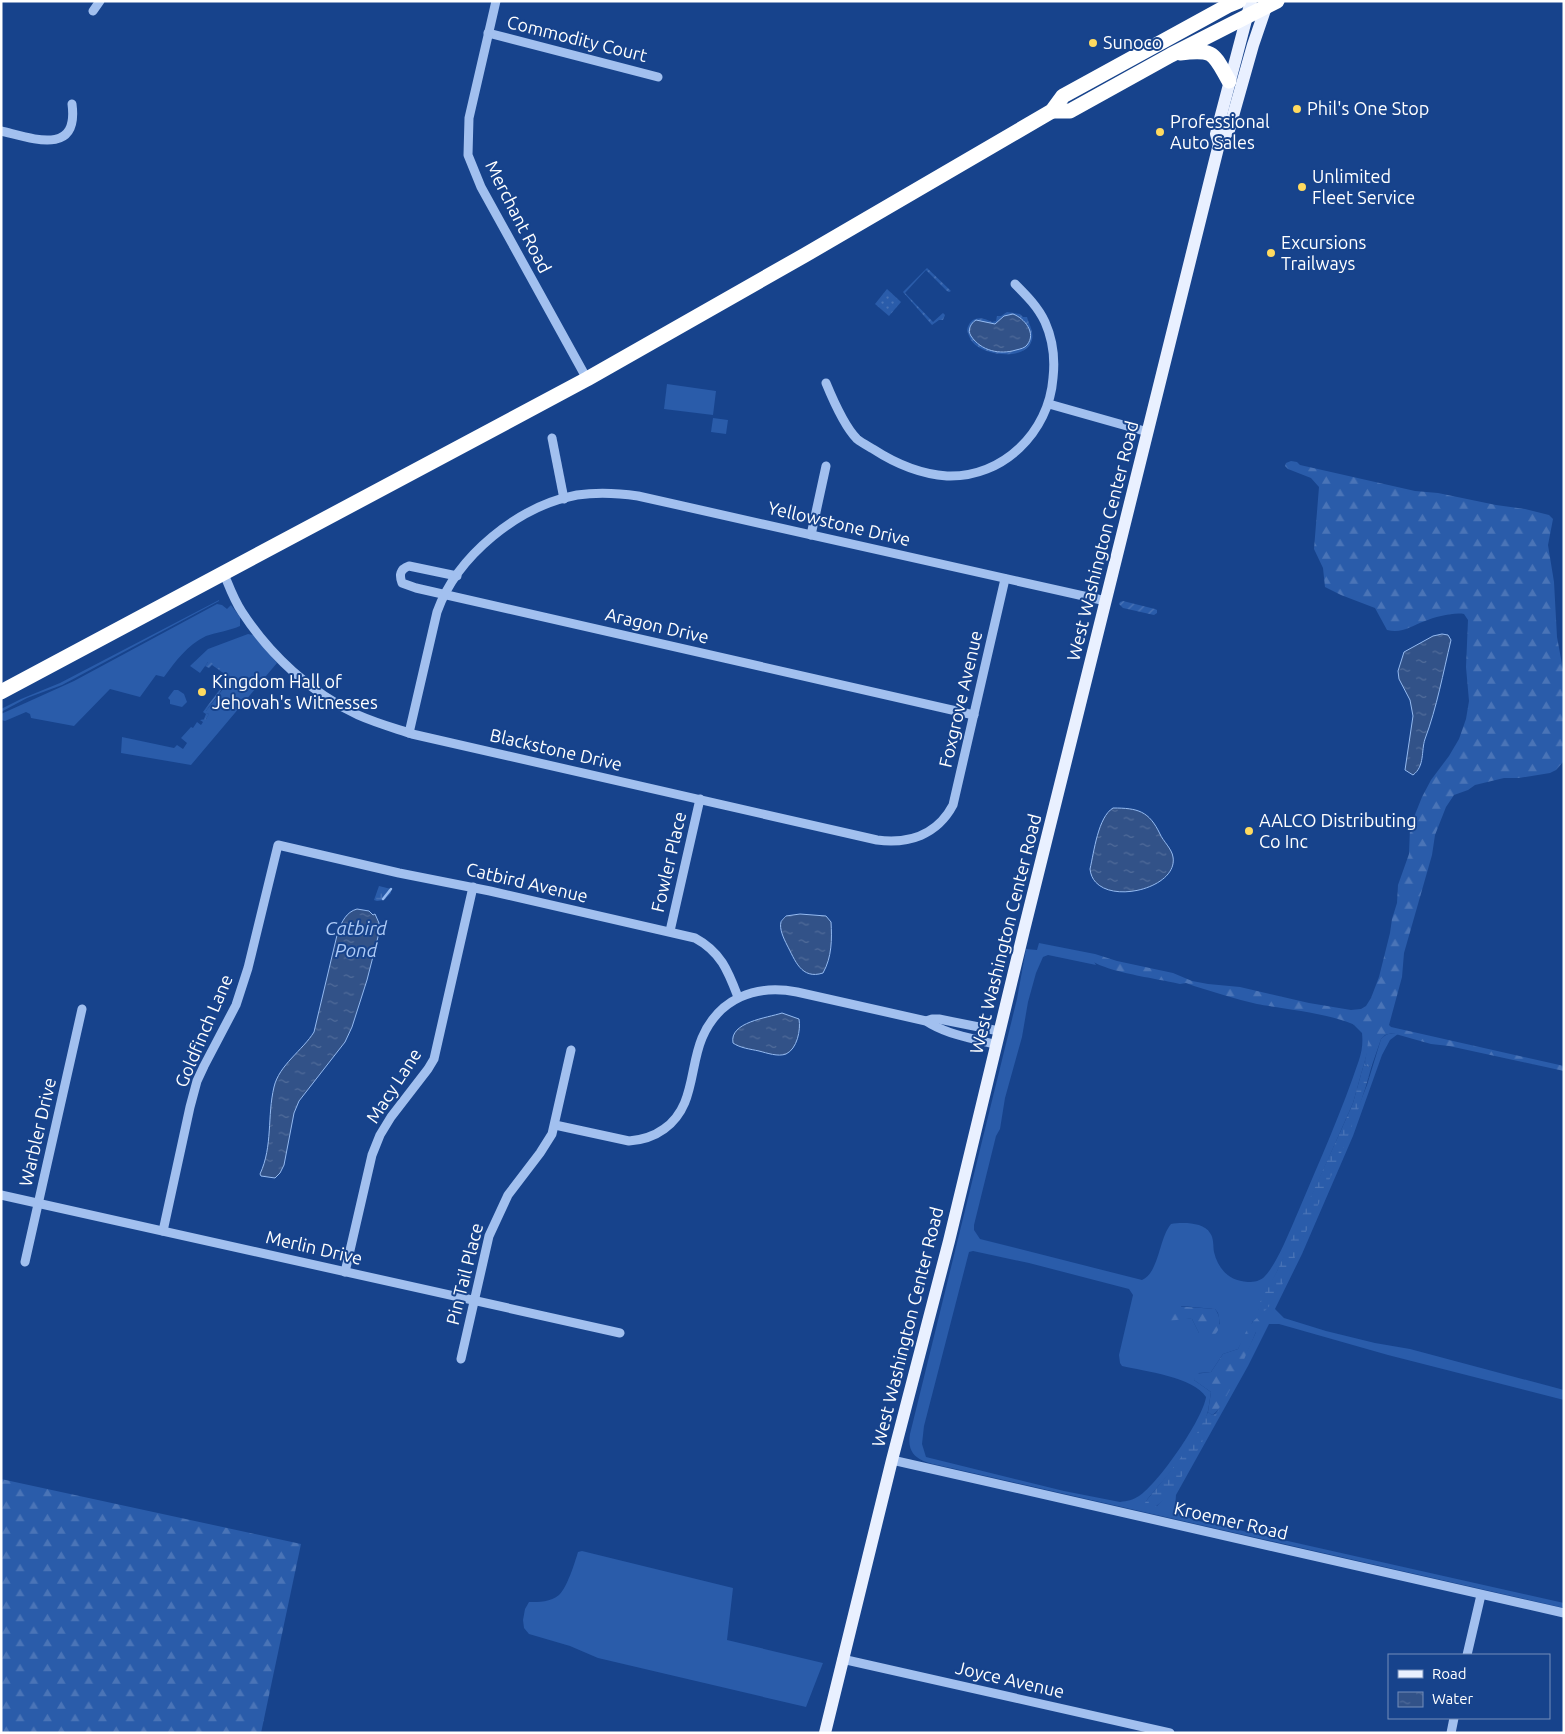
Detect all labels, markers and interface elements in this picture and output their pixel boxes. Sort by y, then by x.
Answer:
street label: Commodity Court [505,11,649,65]
place label: Sunoco [1103,32,1162,52]
marker: Sunoco [1087,37,1099,49]
place label: Phil's One Stop [1307,98,1429,118]
marker: Phil's One Stop [1291,103,1303,115]
place label: Professional Auto Sales [1170,111,1270,152]
marker: Professional Auto Sales [1154,126,1166,138]
street label: Merchant Road [482,157,556,276]
place label: Unlimited Fleet Service [1312,166,1415,207]
marker: Unlimited Fleet Service [1296,181,1308,193]
place label: Excursions Trailways [1281,232,1367,273]
marker: Excursions Trailways [1265,247,1277,259]
street label: West Washington Center Road [1063,419,1142,663]
street label: Yellowstone Drive [766,497,912,549]
street label: Aragon Drive [604,603,711,647]
street label: Foxgrove Avenue [935,628,985,769]
place label: Kingdom Hall of Jehovah's Witnesses [212,671,378,712]
marker: Kingdom Hall of Jehovah's Witnesses [196,686,208,698]
street label: Blackstone Drive [488,724,624,774]
street label: Fowler Place [647,810,689,914]
place label: AALCO Distributing Co Inc [1259,810,1417,851]
street label: West Washington Center Road [966,812,1045,1056]
marker: AALCO Distributing Co Inc [1243,825,1255,837]
street label: Catbird Avenue [464,858,590,906]
water label: Catbird Pond [325,917,388,961]
street label: Goldfinch Lane [170,971,236,1090]
street label: Macy Lane [362,1044,425,1127]
street label: Warbler Drive [15,1075,59,1188]
street label: West Washington Center Road [868,1205,947,1449]
street label: Pin Tail Place [442,1221,486,1327]
street label: Merlin Drive [264,1226,364,1268]
street label: Kroemer Road [1172,1497,1290,1543]
legend [1388,1654,1550,1719]
street label: Joyce Avenue [954,1657,1067,1701]
text: Road [1432,1665,1467,1682]
text: Water [1432,1690,1473,1707]

